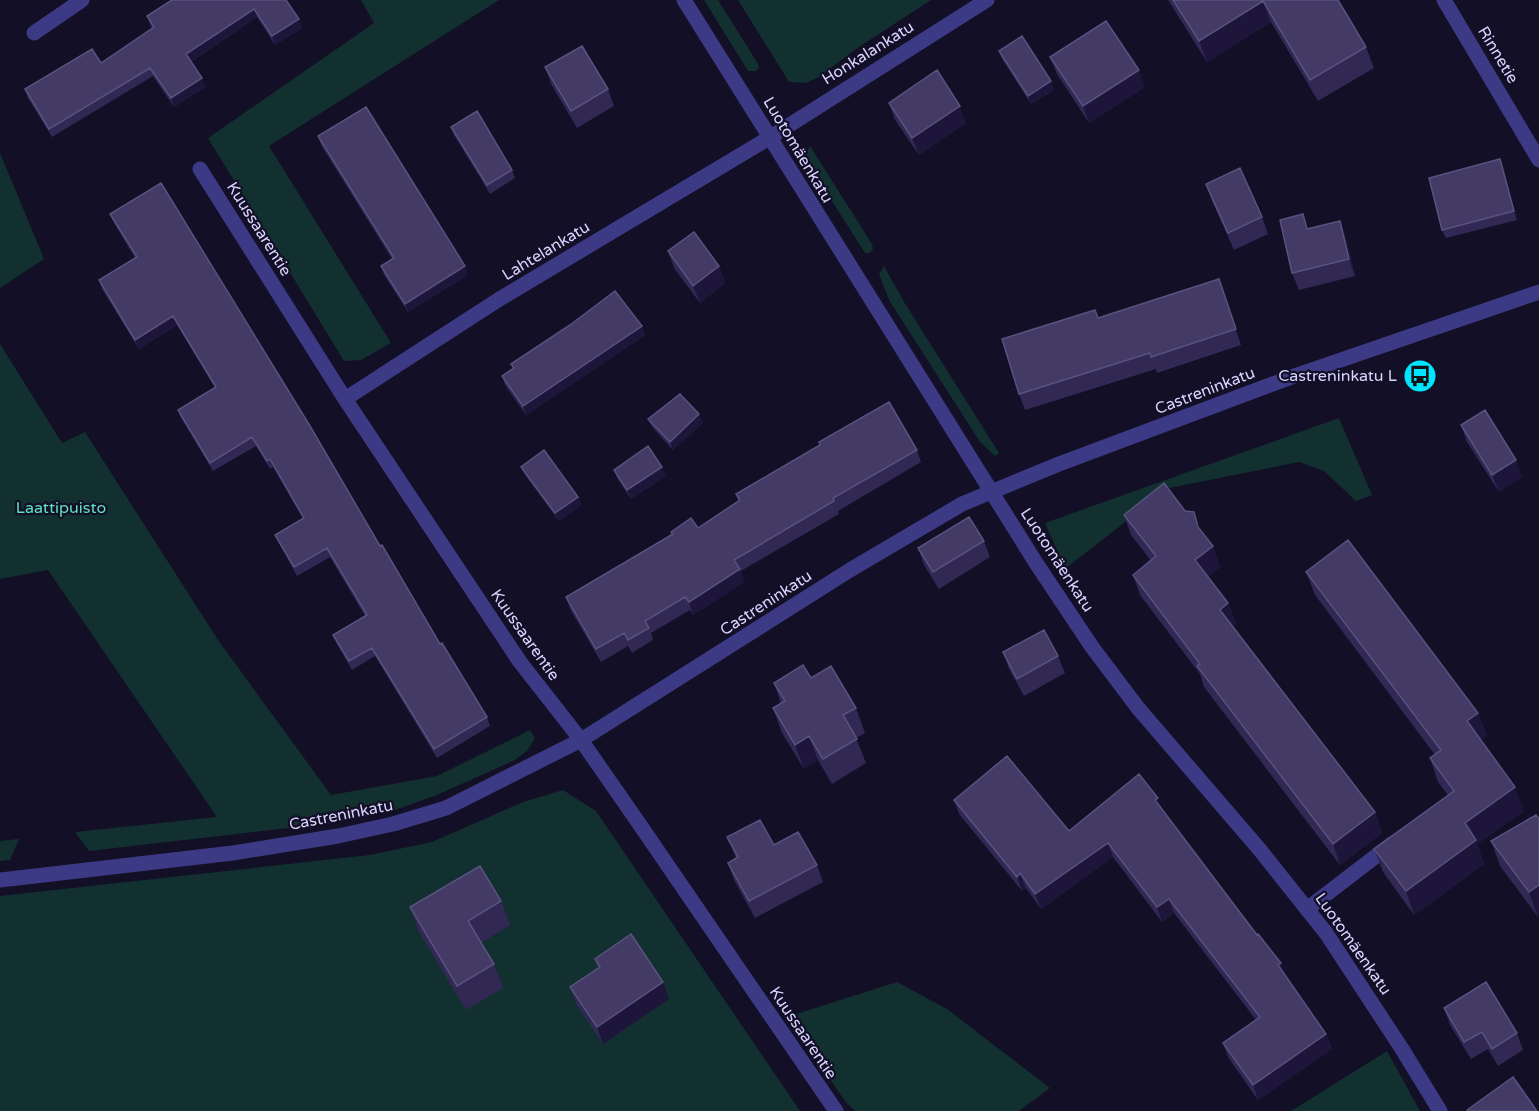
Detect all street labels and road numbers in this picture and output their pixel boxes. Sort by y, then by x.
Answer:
street label: Honkalankatu [818,17,918,89]
street label: Rinnetie [1473,23,1523,87]
street label: Luotomäenkatu [759,93,837,207]
street label: Kuussaarentie [222,178,296,280]
street label: Lahtelankatu [499,217,593,285]
street label: Castreninkatu [1152,363,1258,419]
street label: Luotomäenkatu [1016,504,1098,616]
street label: Castreninkatu [716,566,816,640]
street label: Kuussaarentie [486,585,564,685]
street label: Castreninkatu [287,795,395,835]
street label: Luotomäenkatu [1310,889,1396,999]
street label: Kuussaarentie [765,983,841,1083]

